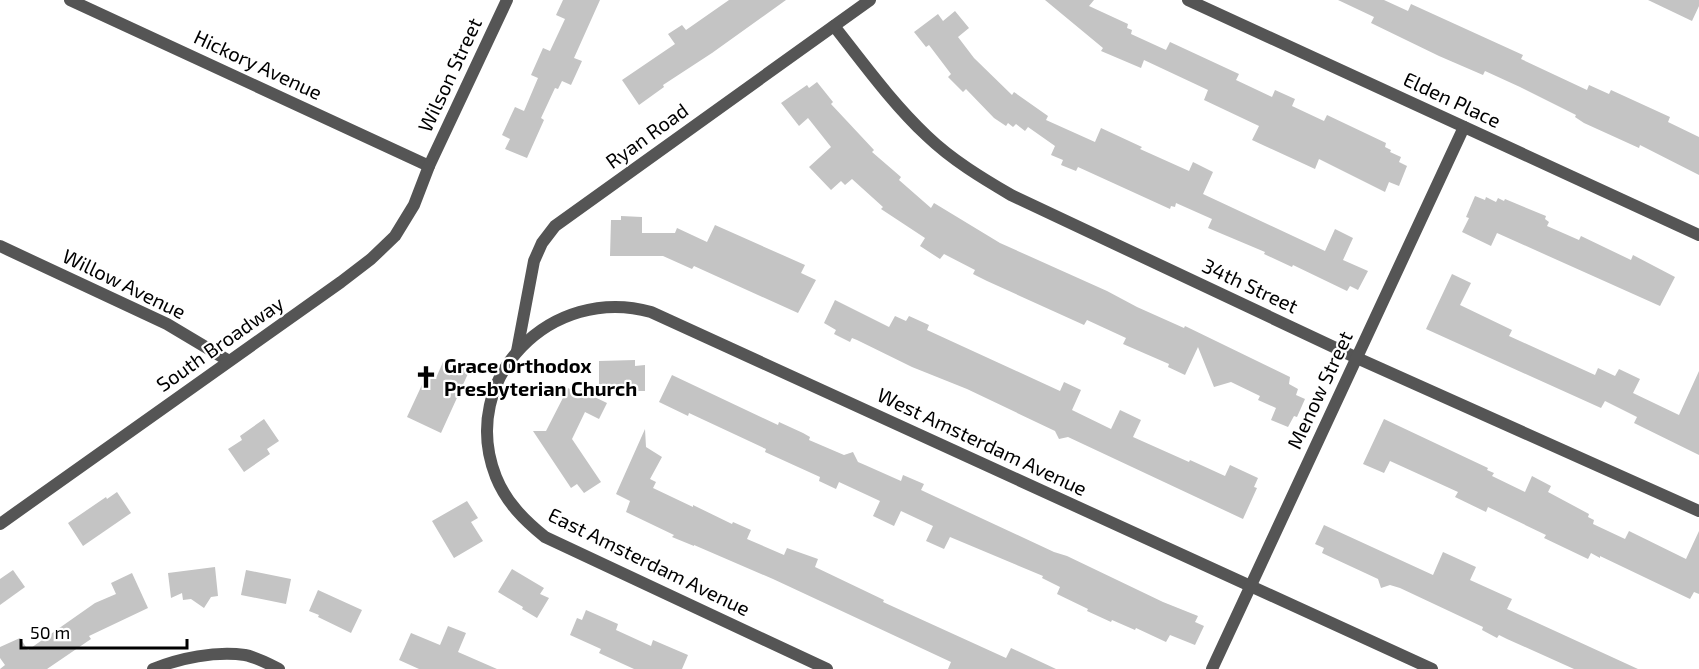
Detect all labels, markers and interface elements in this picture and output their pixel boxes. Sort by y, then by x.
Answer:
street label: Wilson Street [412,13,486,135]
street label: Hickory Avenue [191,24,326,104]
street label: Elden Place [1400,66,1505,132]
street label: Ryan Road [601,97,692,173]
street label: Willow Avenue [59,243,190,323]
street label: 34th Street [1199,253,1302,318]
street label: South Broadway [151,290,288,396]
street label: Menow Street [1281,326,1357,452]
place label: Grace Orthodox Presbyterian Church [444,353,637,401]
church icon: Grace Orthodox Presbyterian Church [413,364,439,390]
street label: West Amsterdam Avenue [874,382,1091,500]
street label: East Amsterdam Avenue [545,502,754,620]
scale bar [21,612,188,650]
text: 50 m [30,621,70,643]

